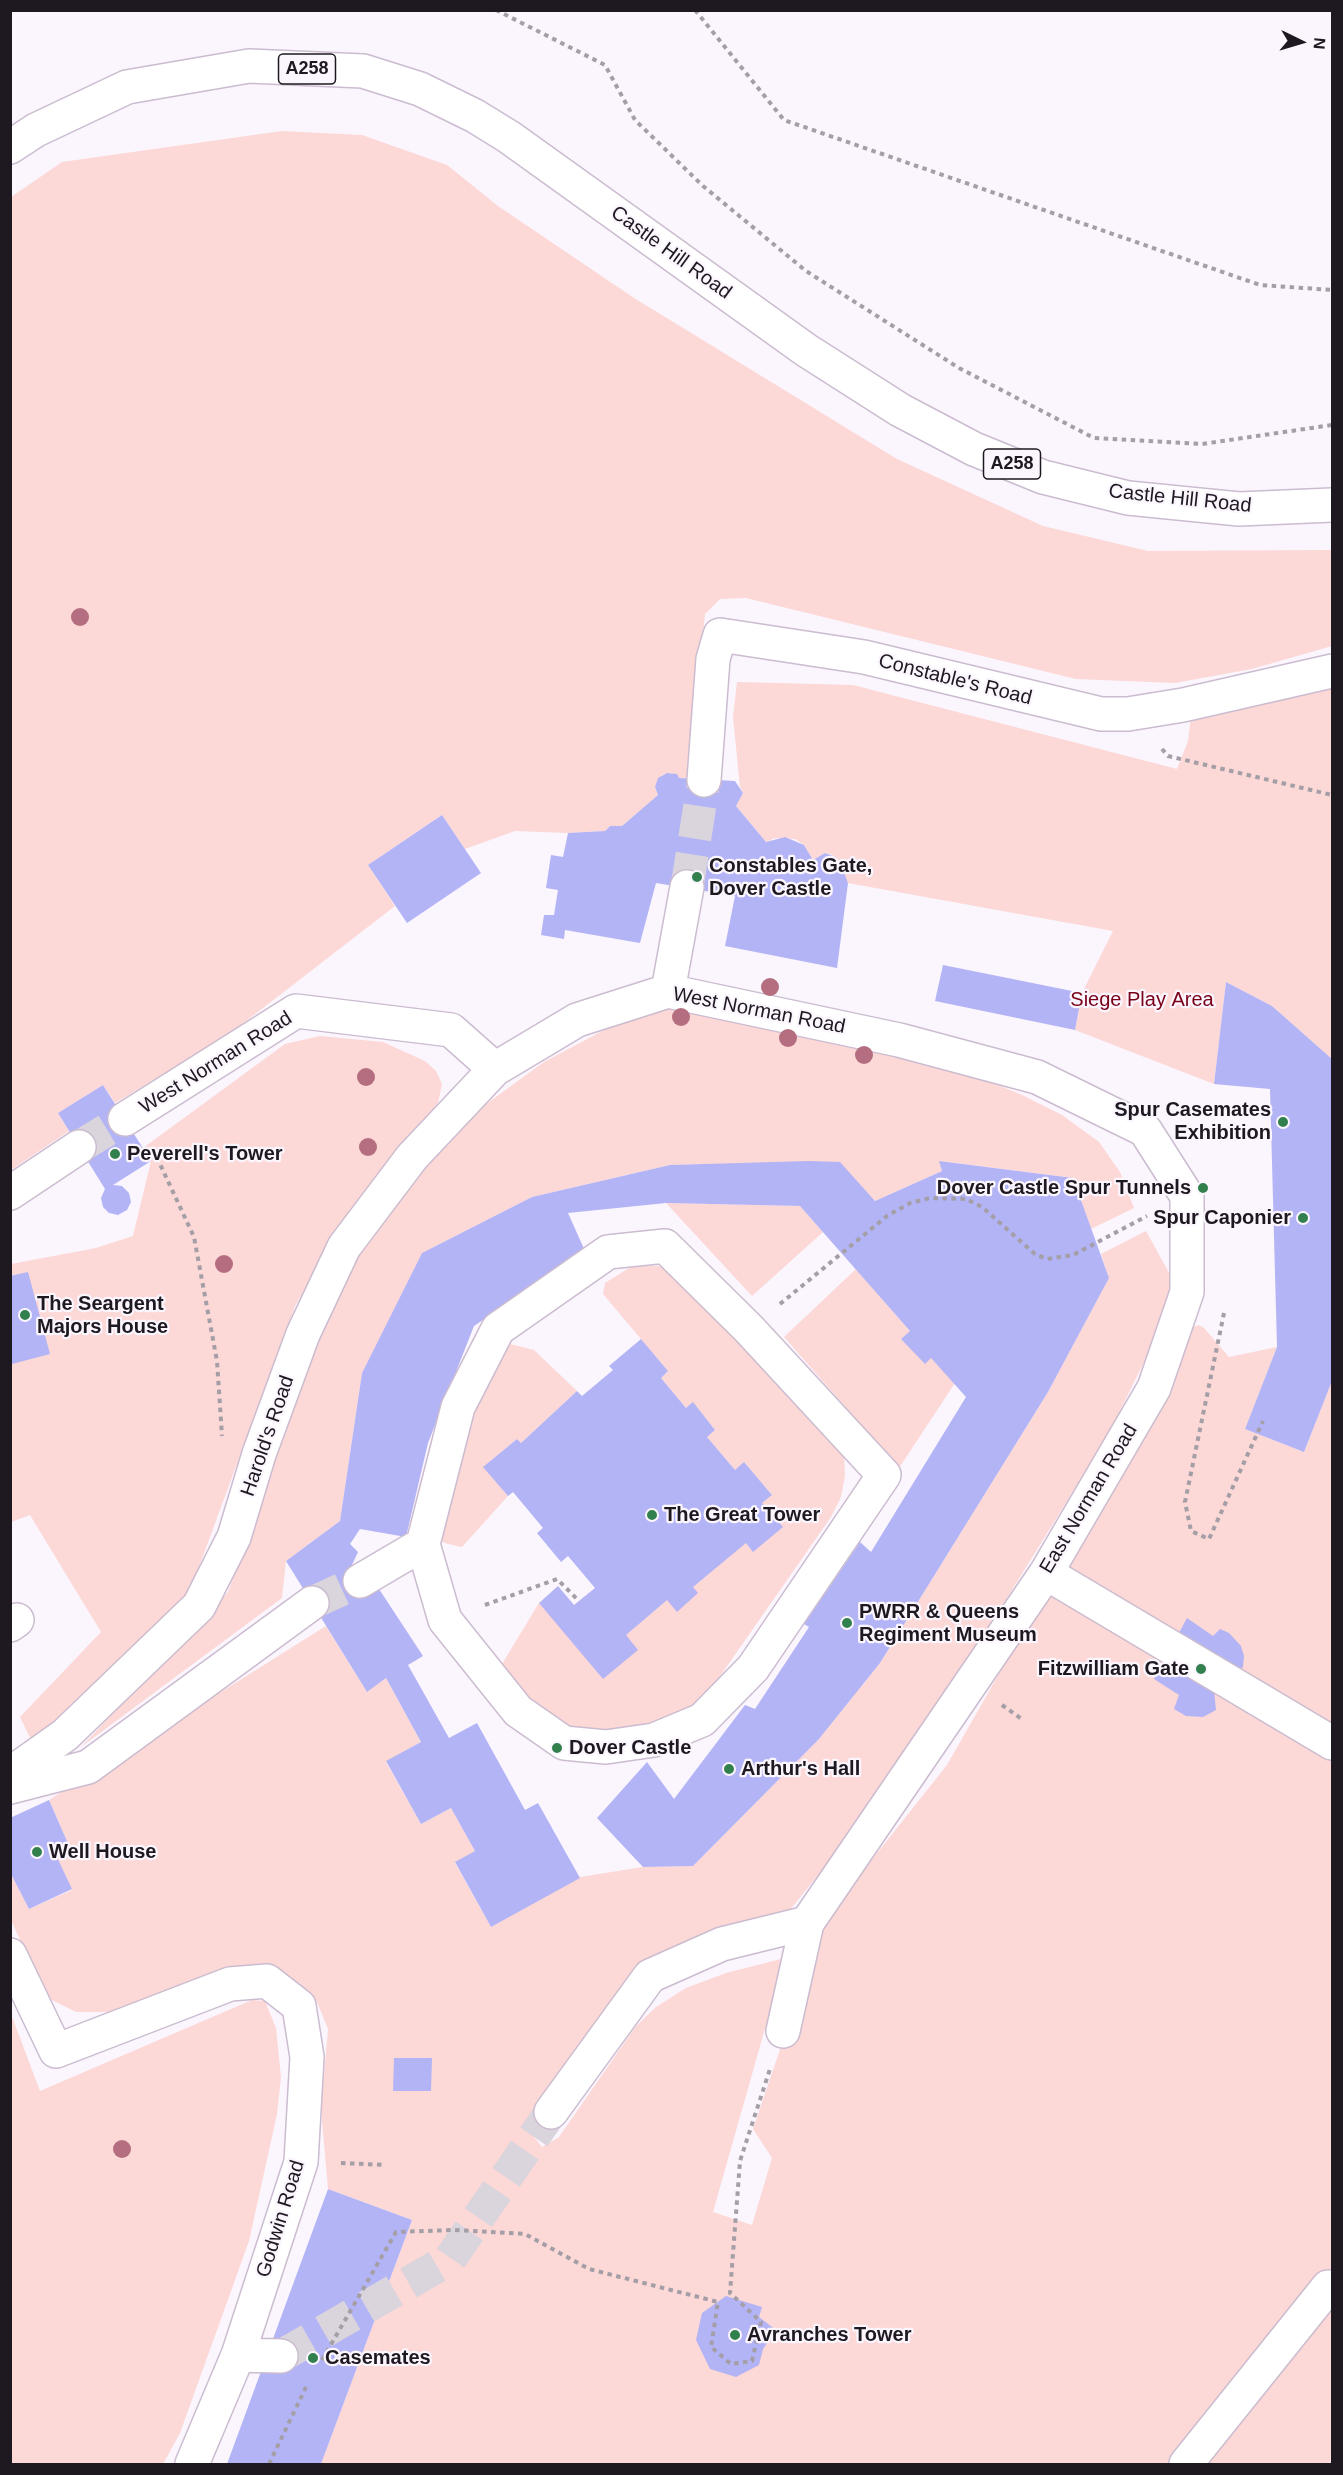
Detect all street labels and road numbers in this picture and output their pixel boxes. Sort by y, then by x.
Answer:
road number: A258 [278,54,336,84]
street label: Castle Hill Road [606,201,736,305]
road number: A258 [984,449,1040,479]
street label: Castle Hill Road [1107,480,1253,518]
street label: Constable's Road [876,649,1034,711]
street label: West Norman Road [671,983,847,1039]
street label: West Norman Road [135,1006,297,1120]
street label: Harold's Road [236,1372,300,1500]
street label: East Norman Road [1035,1420,1143,1578]
street label: Godwin Road [252,2158,310,2280]

